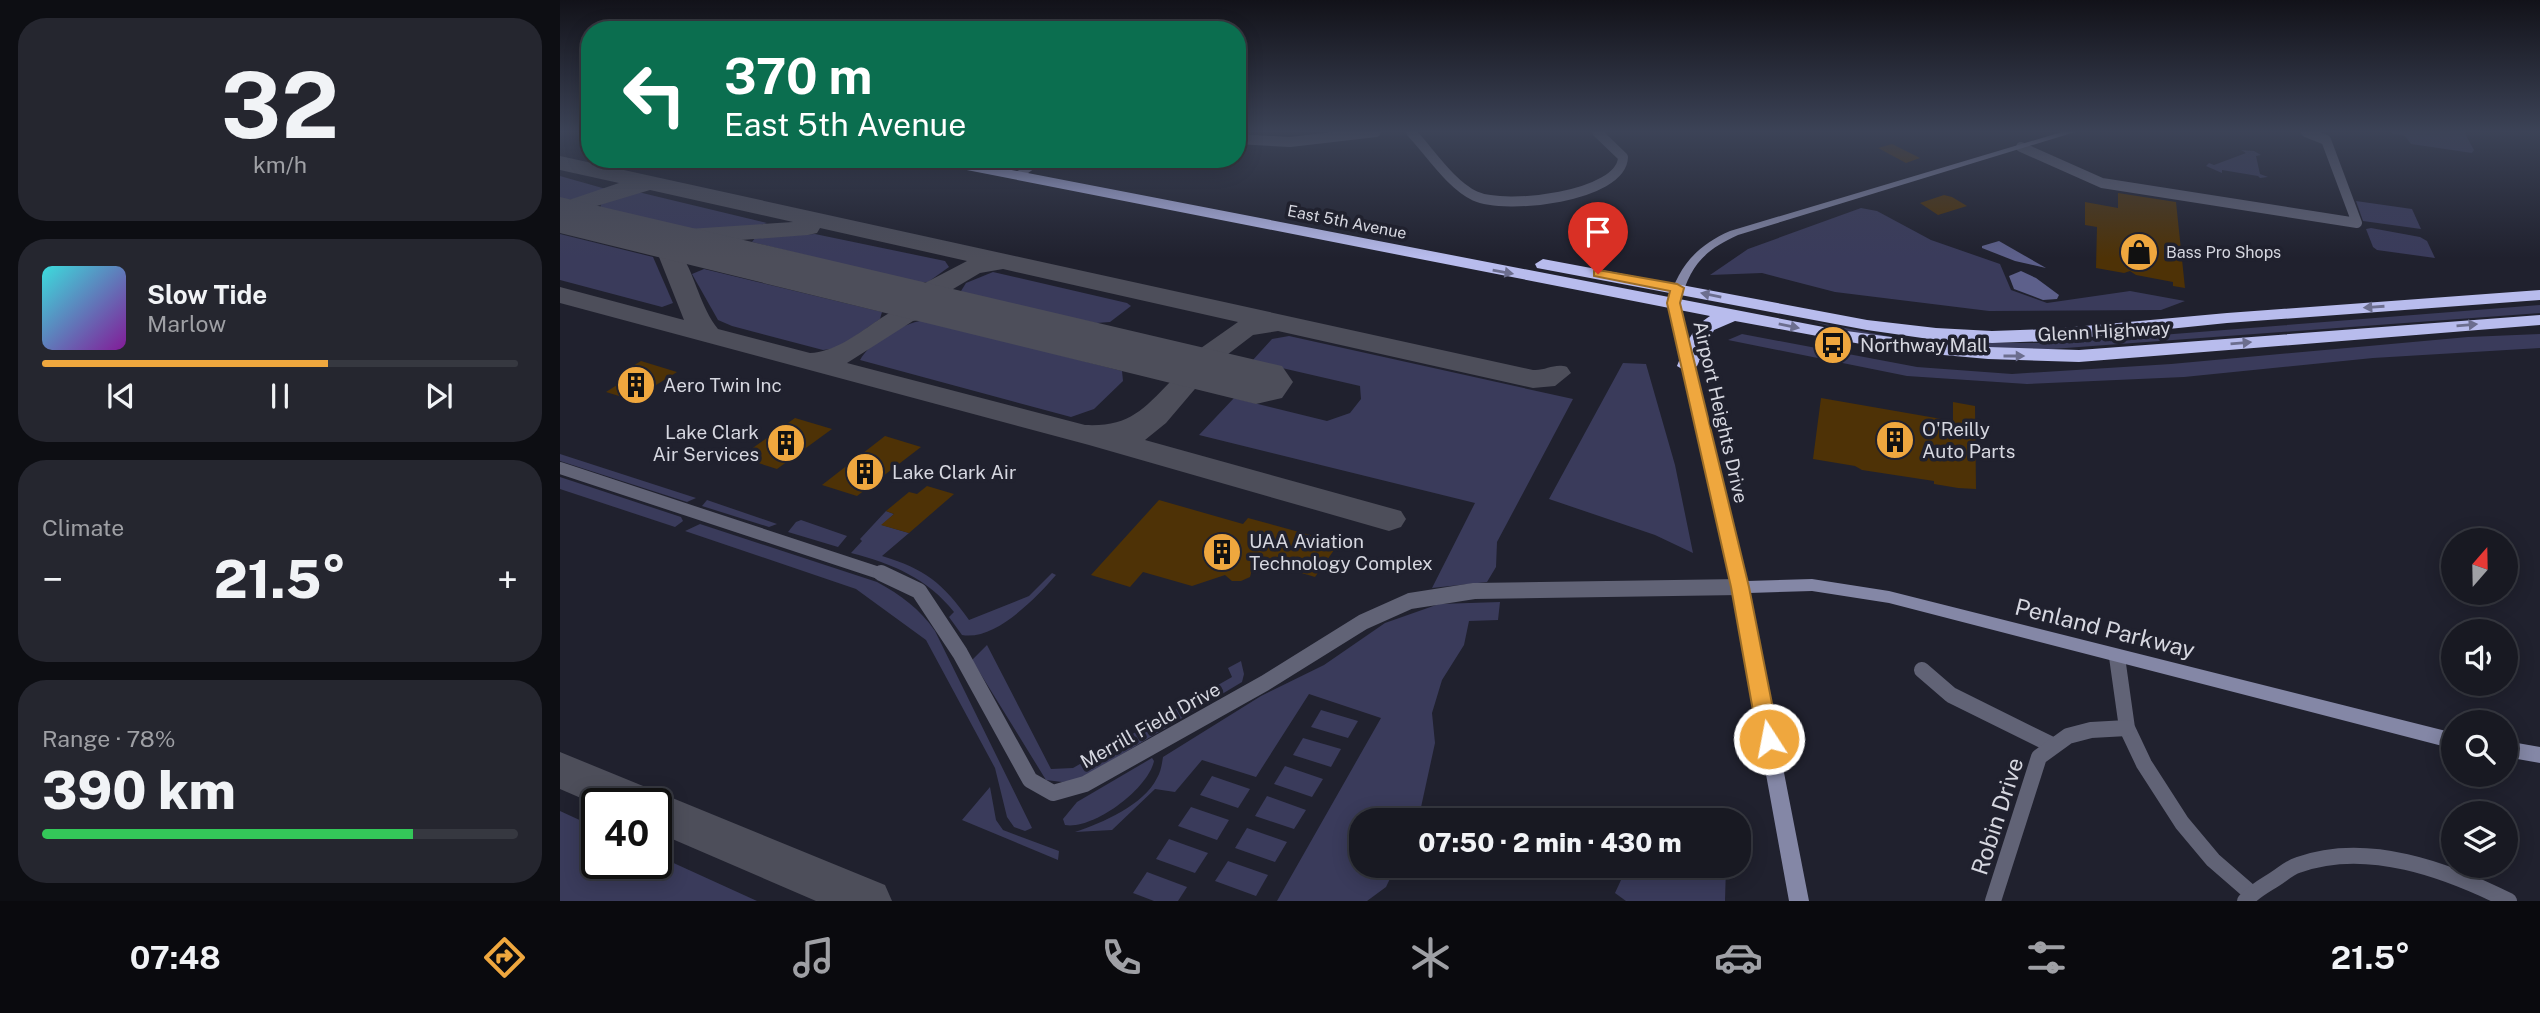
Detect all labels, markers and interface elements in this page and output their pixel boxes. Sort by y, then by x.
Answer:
text: 370 m [724,47,873,105]
icon: left [609,49,700,140]
text: 32 [221,52,339,158]
text: East 5th Avenue [724,106,966,143]
text: km/h [253,151,307,178]
street label: East 5th Avenue [1286,201,1408,243]
pin [1568,202,1628,274]
icon: arrive [1579,213,1617,251]
shop icon: Bass Pro Shops [2118,231,2160,273]
place label: Bass Pro Shops [2166,243,2281,262]
one-way arrow [1492,267,1514,278]
text: Slow Tide [147,279,267,310]
one-way arrow [1700,289,1722,300]
one-way arrow [2363,302,2385,313]
text: Marlow [147,310,226,337]
street label: Glenn Highway [2037,317,2171,345]
street label: Airport Heights Drive [1689,319,1753,505]
one-way arrow [2457,319,2479,330]
one-way arrow [1778,320,1800,331]
bus stop icon: Northway Mall [1812,324,1854,366]
place label: Northway Mall [1860,334,1988,356]
one-way arrow [2230,337,2252,348]
one-way arrow [2003,350,2025,362]
building icon: Aero Twin Inc [615,364,657,406]
place label: Aero Twin Inc [663,374,782,396]
icon: previous [102,377,140,415]
icon: pause [261,377,299,415]
icon: next [420,377,458,415]
place label: O'Reilly Auto Parts [1922,418,2015,462]
building icon: O'Reilly Auto Parts [1874,419,1916,461]
place label: Lake Clark Air Services [653,421,759,465]
building icon: Lake Clark Air Services [765,422,807,464]
building icon: Lake Clark Air [844,451,886,493]
place label: Lake Clark Air [892,461,1016,483]
text: Climate [42,514,124,541]
north arrow [2441,528,2518,606]
map controls [2441,528,2518,878]
place label: UAA Aviation Technology Complex [1249,530,1433,574]
building icon: UAA Aviation Technology Complex [1201,531,1243,573]
text: 21.5° [214,549,346,610]
text: − [42,557,63,602]
text: + [497,557,518,602]
street label: Penland Parkway [2012,593,2198,663]
button: sound [2441,619,2518,696]
street label: Merrill Field Drive [1076,677,1224,773]
position arrow [1732,702,1806,776]
button: search [2441,710,2518,787]
text: Range · 78% [42,725,175,752]
street label: Robin Drive [1965,754,2029,878]
text: 390 km [42,760,236,821]
speed limit sign: 40 [581,788,672,879]
button: layers [2441,801,2518,878]
text: 07:50 · 2 min · 430 m [1418,827,1682,858]
icon: directions [480,933,529,982]
icon: music [789,933,838,982]
icon: phone [1097,933,1146,982]
icon: climate [1406,933,1455,982]
icon: car [1714,933,1763,982]
icon: filters [2022,933,2071,982]
text: 07:48 [130,939,221,976]
text: 21.5° [2331,939,2410,976]

